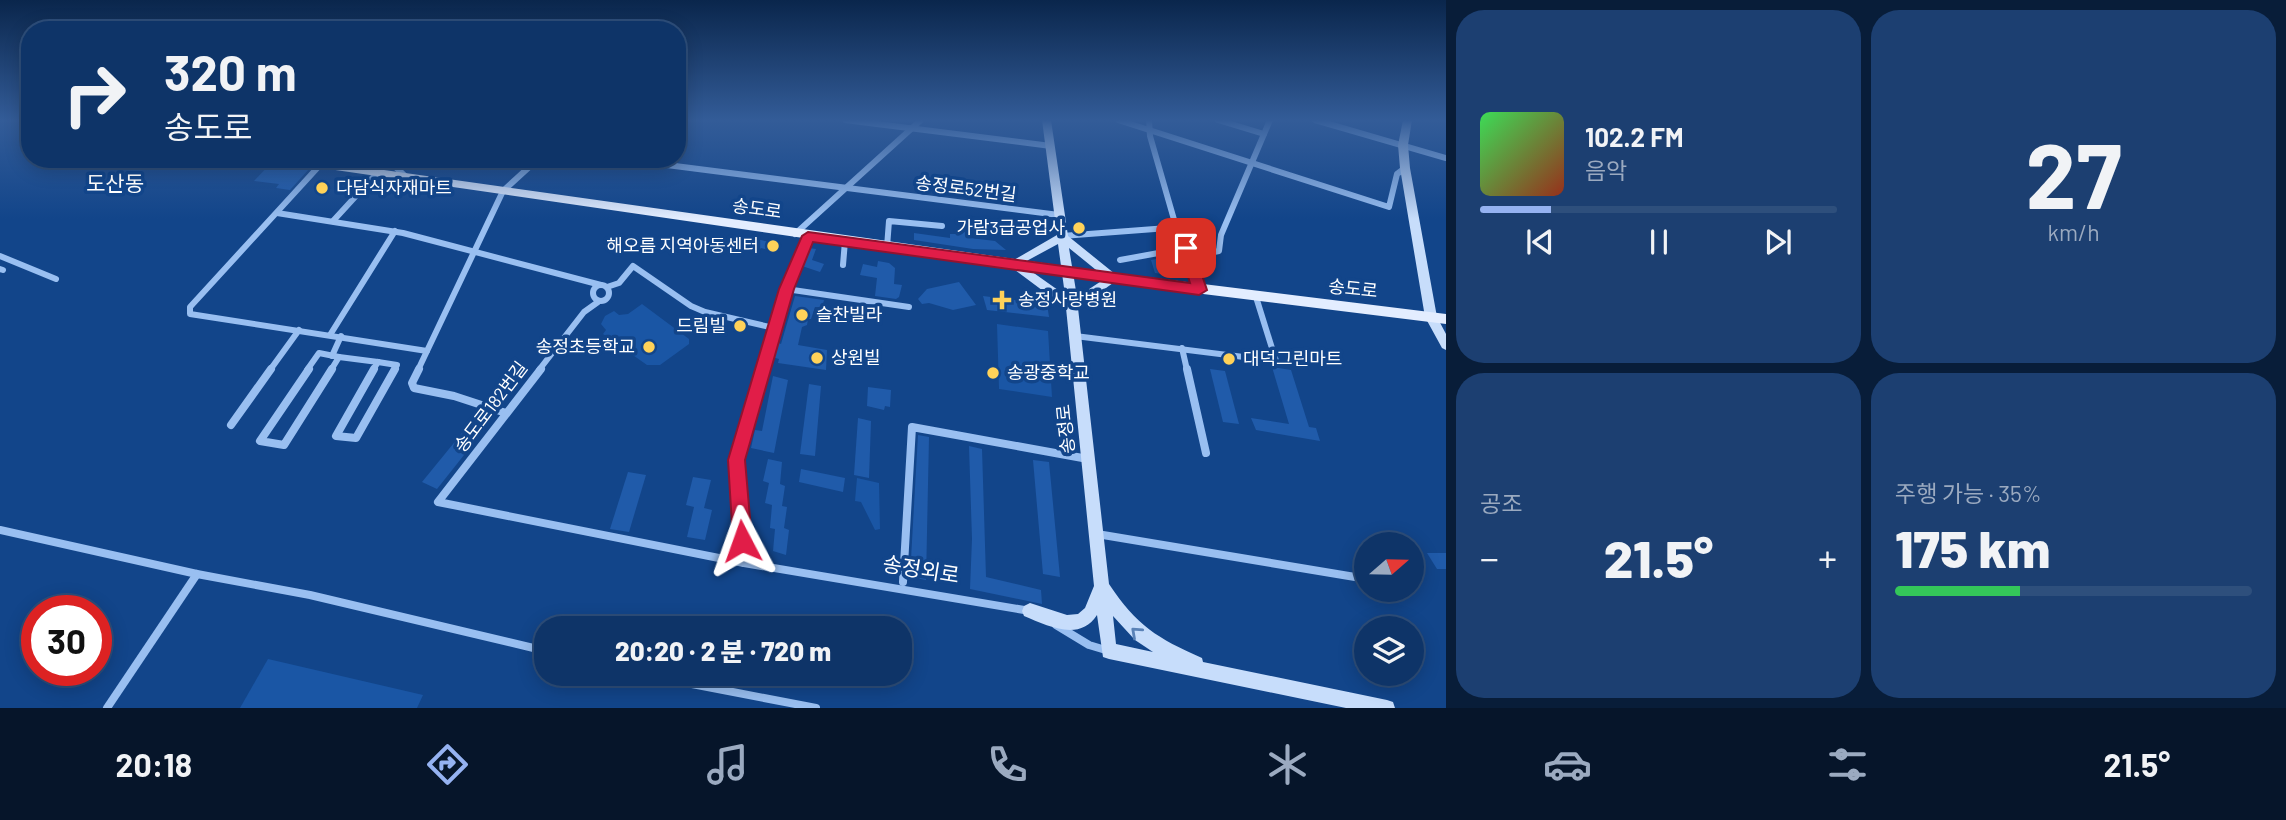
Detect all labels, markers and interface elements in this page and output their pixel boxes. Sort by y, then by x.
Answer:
text: 320 m [164,42,297,101]
icon: right [49,49,140,140]
text: 송도로 [164,107,252,145]
text: 27 [2025,118,2122,227]
text: 102.2 FM [1585,121,1684,152]
text: 음악 [1585,156,1627,184]
district label: 도산동 [86,170,144,195]
street label: 송정로52번길 [914,171,1018,205]
place label: 다담식자재마트 [336,176,452,198]
marker: 다담식자재마트 [314,180,330,196]
street label: 송도로 [731,194,783,222]
place label: 가람3급공업사 [956,216,1065,238]
pin [1156,218,1216,278]
text: km/h [2047,218,2100,246]
marker: 가람3급공업사 [1071,220,1087,236]
icon: previous [1521,223,1559,261]
icon: pause [1640,223,1678,261]
icon: next [1759,223,1797,261]
icon: arrive [1167,229,1205,267]
place label: 해오름 지역아동센터 [606,234,759,256]
marker: 해오름 지역아동센터 [765,238,781,254]
street label: 송도로 [1327,274,1379,302]
place label: 송정사랑병원 [1018,288,1117,310]
marker: 송정사랑병원 [992,290,1012,310]
place label: 슬찬빌라 [816,303,883,325]
marker: 슬찬빌라 [794,307,810,323]
place label: 드림빌 [676,314,726,336]
marker: 드림빌 [732,318,748,334]
place label: 송정초등학교 [536,335,635,357]
marker: 송정초등학교 [641,339,657,355]
place label: 상원빌 [831,346,881,368]
place label: 대덕그린마트 [1243,347,1342,369]
marker: 상원빌 [809,350,825,366]
marker: 대덕그린마트 [1221,351,1237,367]
street label: 송도로182번길 [449,357,532,456]
place label: 송광중학교 [1007,361,1090,383]
marker: 송광중학교 [985,365,1001,381]
street label: 송정로 [1051,403,1079,455]
text: 주행 가능 · 35% [1895,479,2041,507]
text: 공조 [1480,489,1522,517]
position arrow [705,504,779,578]
text: 175 km [1895,516,2051,578]
text: 21.5° [1604,526,1713,588]
north arrow [1354,532,1424,602]
map controls [1354,532,1424,686]
text: − [1480,534,1499,580]
text: + [1818,534,1837,580]
street label: 송정외로 [881,550,961,587]
speed limit sign: 30 [21,595,112,686]
button: layers [1354,616,1424,686]
one-way arrow [1131,628,1144,641]
text: 20:20 · 2 분 · 720 m [615,635,831,666]
icon: directions [423,740,472,789]
icon: music [703,740,752,789]
icon: phone [983,740,1032,789]
icon: climate [1263,740,1312,789]
icon: car [1543,740,1592,789]
icon: filters [1823,740,1872,789]
text: 20:18 [116,745,192,783]
text: 21.5° [2103,745,2170,783]

